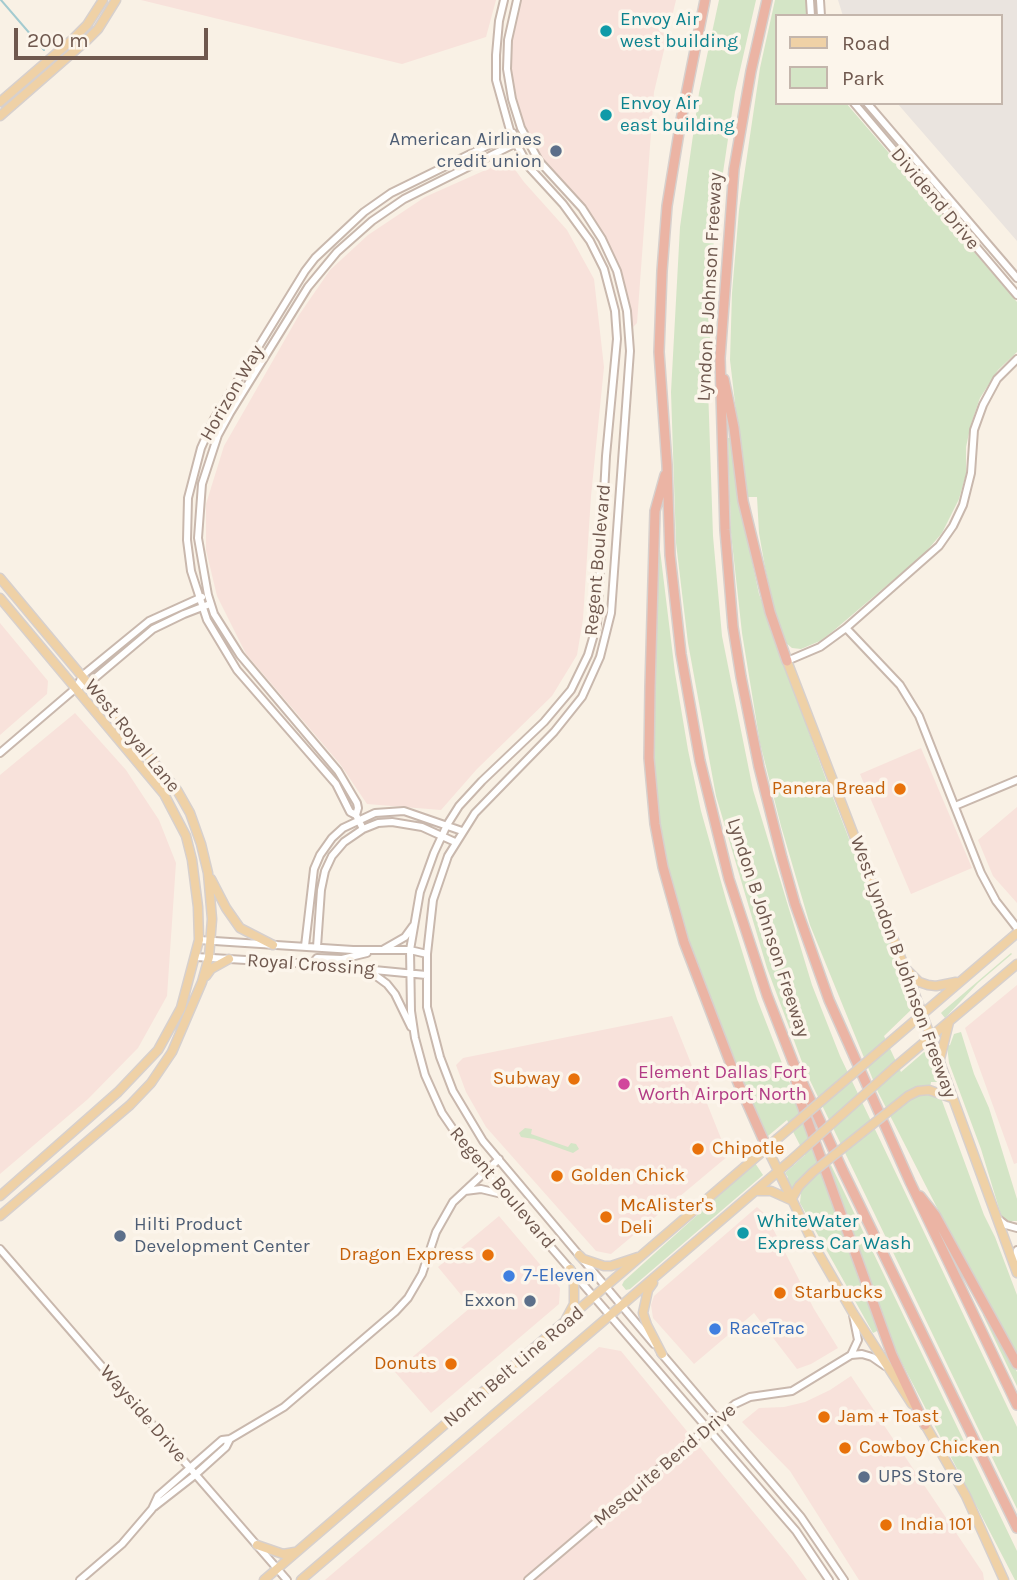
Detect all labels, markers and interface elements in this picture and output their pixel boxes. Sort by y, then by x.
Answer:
place label: Envoy Air west building [620,9,738,53]
scale bar [18,14,212,58]
legend [776,14,1003,105]
marker: Envoy Air west building [598,23,614,39]
text: 200 m [27,28,89,52]
text: Road [842,31,890,55]
text: Park [842,66,885,90]
place label: Envoy Air east building [620,93,735,137]
marker: Envoy Air east building [598,107,614,123]
place label: American Airlines credit union [389,129,542,173]
marker: American Airlines credit union [548,143,564,159]
street label: Dividend Drive [886,143,984,255]
street label: Lyndon B Johnson Freeway [693,172,727,402]
street label: Horizon Way [195,341,269,445]
street label: Regent Boulevard [580,483,616,637]
street label: West Royal Lane [79,675,185,797]
place label: Panera Bread [772,778,886,800]
marker: Panera Bread [892,781,908,797]
street label: Lyndon B Johnson Freeway [722,815,814,1041]
street label: West Lyndon B Johnson Freeway [845,833,961,1101]
street label: Royal Crossing [246,949,376,981]
place label: Element Dallas Fort Worth Airport North [638,1062,807,1106]
place label: Subway [493,1068,560,1090]
marker: Subway [566,1071,582,1087]
marker: Element Dallas Fort Worth Airport North [616,1076,632,1092]
street label: Regent Boulevard [444,1122,560,1254]
place label: Chipotle [712,1138,784,1160]
marker: Chipotle [690,1141,706,1157]
place label: Golden Chick [571,1165,685,1187]
marker: Golden Chick [549,1168,565,1184]
place label: McAlister's Deli [620,1195,714,1239]
marker: McAlister's Deli [598,1209,614,1225]
place label: WhiteWater Express Car Wash [757,1211,911,1255]
place label: Hilti Product Development Center [134,1214,310,1258]
marker: WhiteWater Express Car Wash [735,1225,751,1241]
marker: Hilti Product Development Center [112,1228,128,1244]
place label: Dragon Express [339,1244,474,1266]
marker: Dragon Express [480,1247,496,1263]
place label: 7-Eleven [523,1265,595,1287]
marker: 7-Eleven [501,1268,517,1284]
place label: Starbucks [794,1282,883,1304]
marker: Starbucks [772,1285,788,1301]
place label: Exxon [464,1290,516,1312]
marker: Exxon [522,1293,538,1309]
street label: North Belt Line Road [439,1302,589,1432]
place label: RaceTrac [729,1318,805,1340]
marker: RaceTrac [707,1321,723,1337]
place label: Donuts [374,1353,437,1375]
marker: Donuts [443,1356,459,1372]
street label: Wayside Drive [95,1361,191,1467]
street label: Mesquite Bend Drive [589,1399,741,1531]
place label: Jam + Toast [838,1406,939,1428]
marker: Jam + Toast [816,1409,832,1425]
place label: Cowboy Chicken [859,1437,1000,1459]
marker: Cowboy Chicken [837,1440,853,1456]
place label: UPS Store [878,1466,963,1488]
marker: UPS Store [856,1469,872,1485]
place label: India 101 [900,1514,973,1536]
marker: India 101 [878,1517,894,1533]

